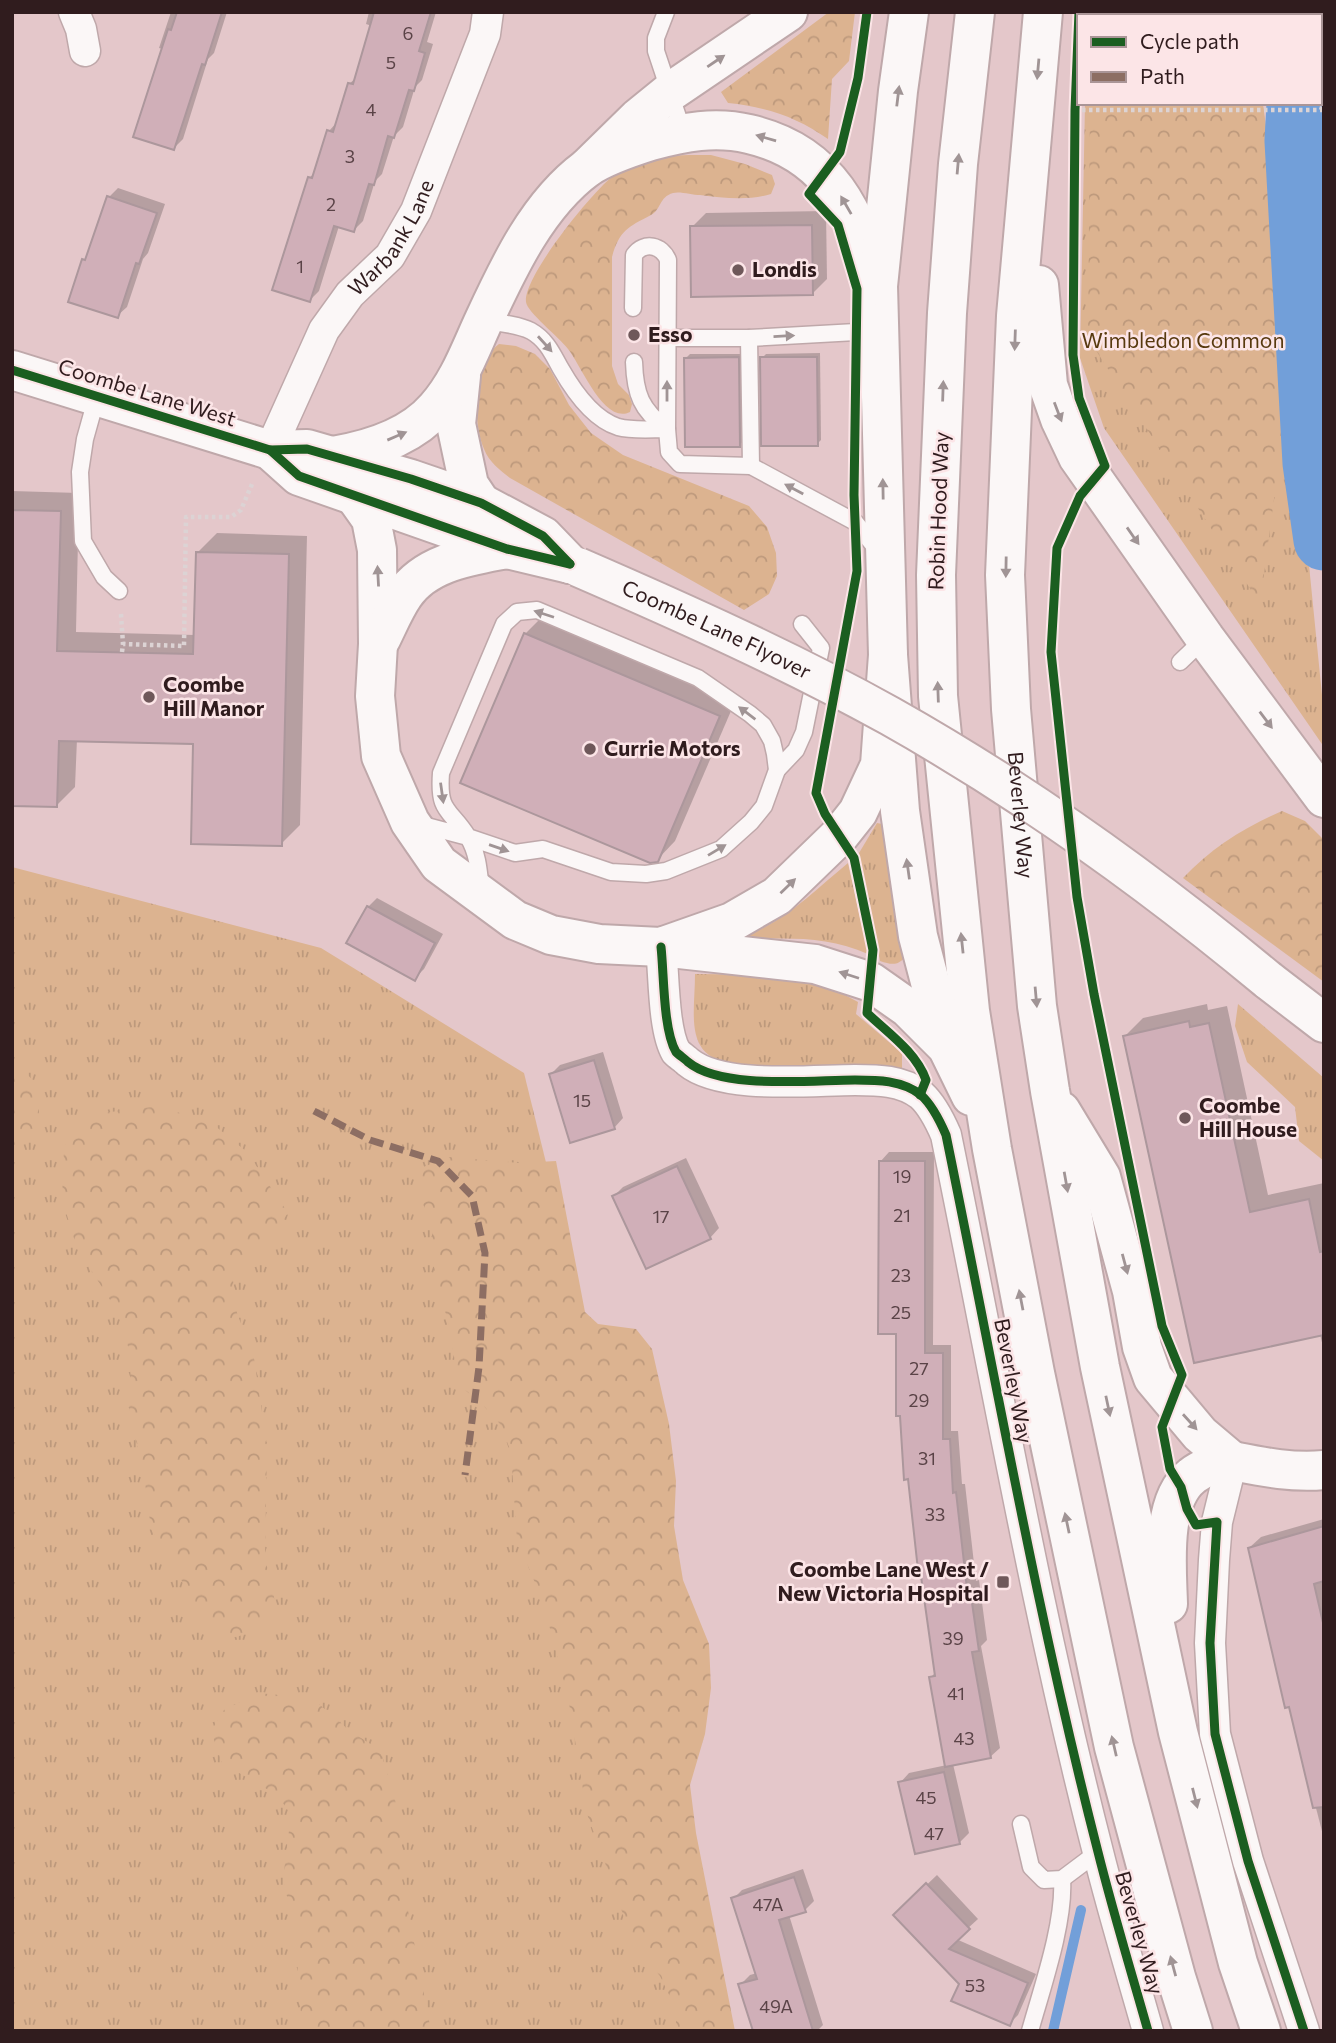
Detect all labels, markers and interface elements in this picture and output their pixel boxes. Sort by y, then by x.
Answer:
legend [1077,14,1322,105]
house number: 6 [403,22,413,44]
text: Cycle path [1140,28,1239,53]
house number: 5 [386,51,396,73]
one-way arrow [706,55,726,68]
one-way arrow [1032,58,1043,80]
text: Path [1140,63,1185,88]
one-way arrow [893,85,904,107]
house number: 4 [366,98,377,120]
one-way arrow [755,133,776,143]
house number: 3 [345,145,355,167]
one-way arrow [953,153,964,175]
street label: Warbank Lane [342,176,438,300]
house number: 2 [326,193,336,215]
one-way arrow [840,195,852,214]
house number: 1 [296,255,304,277]
place label: Londis [752,256,817,281]
marker: Londis [730,262,746,278]
place label: Esso [648,321,692,346]
marker: Esso [626,327,642,343]
park label: Wimbledon Common [1082,327,1284,352]
one-way arrow [1010,329,1021,351]
one-way arrow [774,330,796,341]
one-way arrow [537,335,553,353]
street label: Coombe Lane West [56,353,239,431]
one-way arrow [661,379,673,401]
one-way arrow [938,380,949,402]
one-way arrow [1052,402,1063,423]
one-way arrow [387,430,408,441]
street label: Robin Hood Way [922,431,953,591]
one-way arrow [878,478,889,500]
one-way arrow [784,484,804,495]
one-way arrow [1125,527,1139,545]
one-way arrow [1000,557,1011,579]
one-way arrow [372,565,383,587]
street label: Coombe Lane Flyover [619,574,816,683]
one-way arrow [533,608,554,619]
place label: Coombe Hill Manor [163,671,265,720]
one-way arrow [932,681,943,703]
marker: Coombe Hill Manor [141,689,157,705]
one-way arrow [739,705,757,720]
one-way arrow [1259,711,1273,730]
place label: Currie Motors [604,735,741,760]
marker: Currie Motors [582,741,598,757]
street label: Beverley Way [1004,750,1040,879]
one-way arrow [437,782,448,804]
one-way arrow [489,843,510,854]
one-way arrow [707,844,726,856]
one-way arrow [903,858,914,880]
one-way arrow [779,878,796,894]
one-way arrow [957,931,968,953]
one-way arrow [838,969,859,980]
one-way arrow [1031,986,1042,1008]
house number: 15 [573,1089,591,1111]
place label: Coombe Hill House [1199,1092,1297,1141]
marker: Coombe Hill House [1177,1110,1193,1126]
house number: 19 [893,1165,911,1187]
one-way arrow [1061,1171,1072,1193]
house number: 21 [893,1204,911,1226]
house number: 17 [652,1205,670,1227]
one-way arrow [1120,1254,1131,1276]
house number: 23 [891,1264,911,1286]
one-way arrow [1016,1289,1027,1311]
house number: 25 [891,1301,911,1323]
street label: Beverley Way [990,1316,1039,1446]
house number: 27 [909,1357,929,1379]
house number: 29 [909,1389,929,1411]
one-way arrow [1103,1395,1114,1417]
one-way arrow [1182,1413,1198,1431]
house number: 31 [918,1447,936,1469]
house number: 33 [925,1503,945,1525]
one-way arrow [1061,1512,1072,1534]
place label: Coombe Lane West / New Victoria Hospital [777,1556,989,1605]
marker: Coombe Lane West / New Victoria Hospital [995,1574,1011,1590]
house number: 39 [942,1627,964,1649]
house number: 41 [947,1682,965,1704]
house number: 43 [953,1727,975,1749]
one-way arrow [1108,1735,1119,1757]
house number: 45 [915,1786,937,1808]
one-way arrow [1191,1788,1201,1809]
house number: 47 [924,1822,944,1844]
street label: Beverley Way [1111,1868,1170,1997]
house number: 47A [753,1893,783,1915]
one-way arrow [1167,1954,1178,1976]
house number: 53 [965,1974,985,1996]
house number: 49A [759,1995,793,2017]

